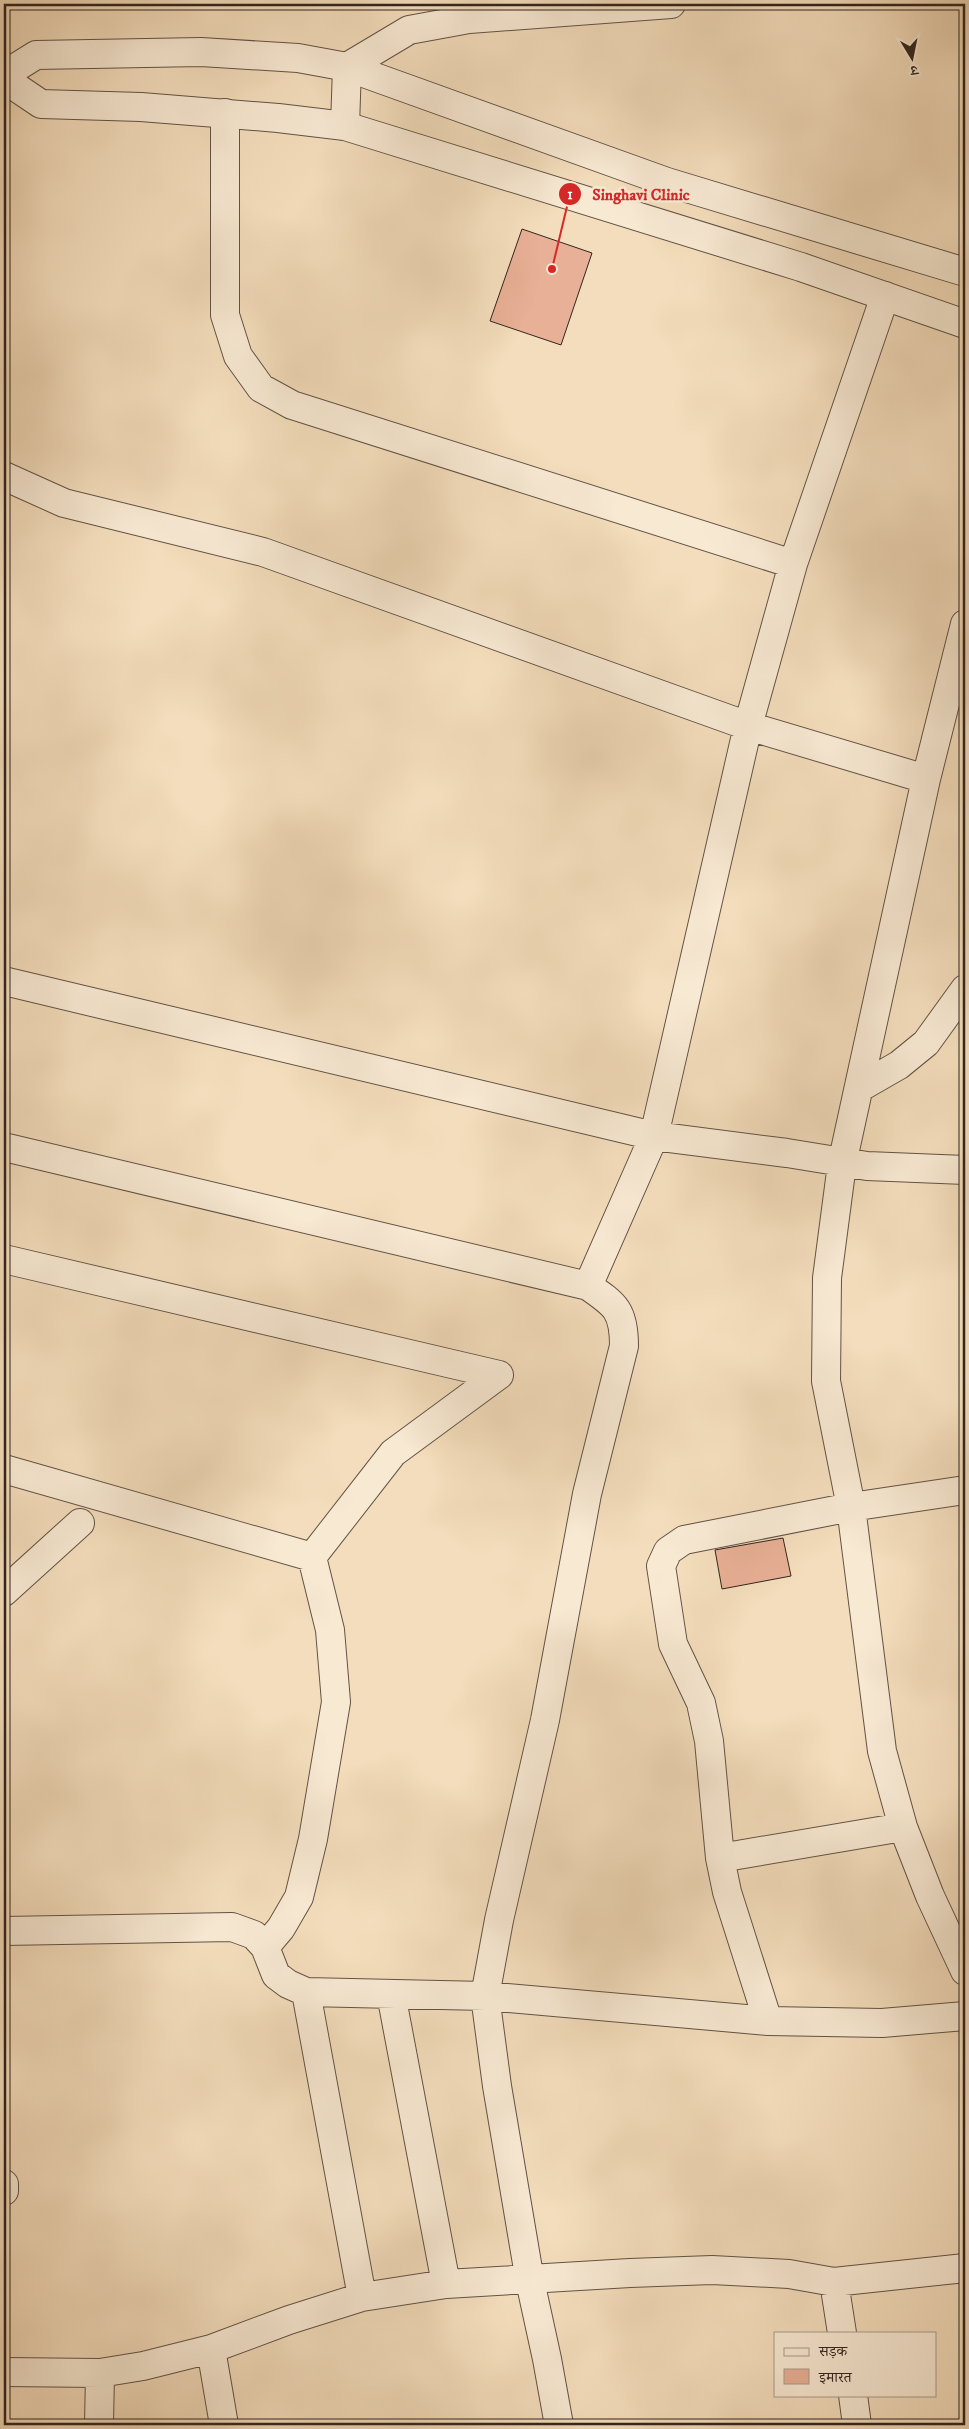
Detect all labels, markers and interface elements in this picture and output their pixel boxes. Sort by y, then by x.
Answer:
north arrow [886,32,936,82]
text: उ [908,60,920,79]
callout: Singhavi Clinic [558,179,700,210]
text: 1 [567,185,573,204]
text: Singhavi Clinic [592,185,690,205]
legend [774,2332,936,2396]
text: सड़क [818,2342,848,2361]
text: इमारत [818,2368,853,2387]

